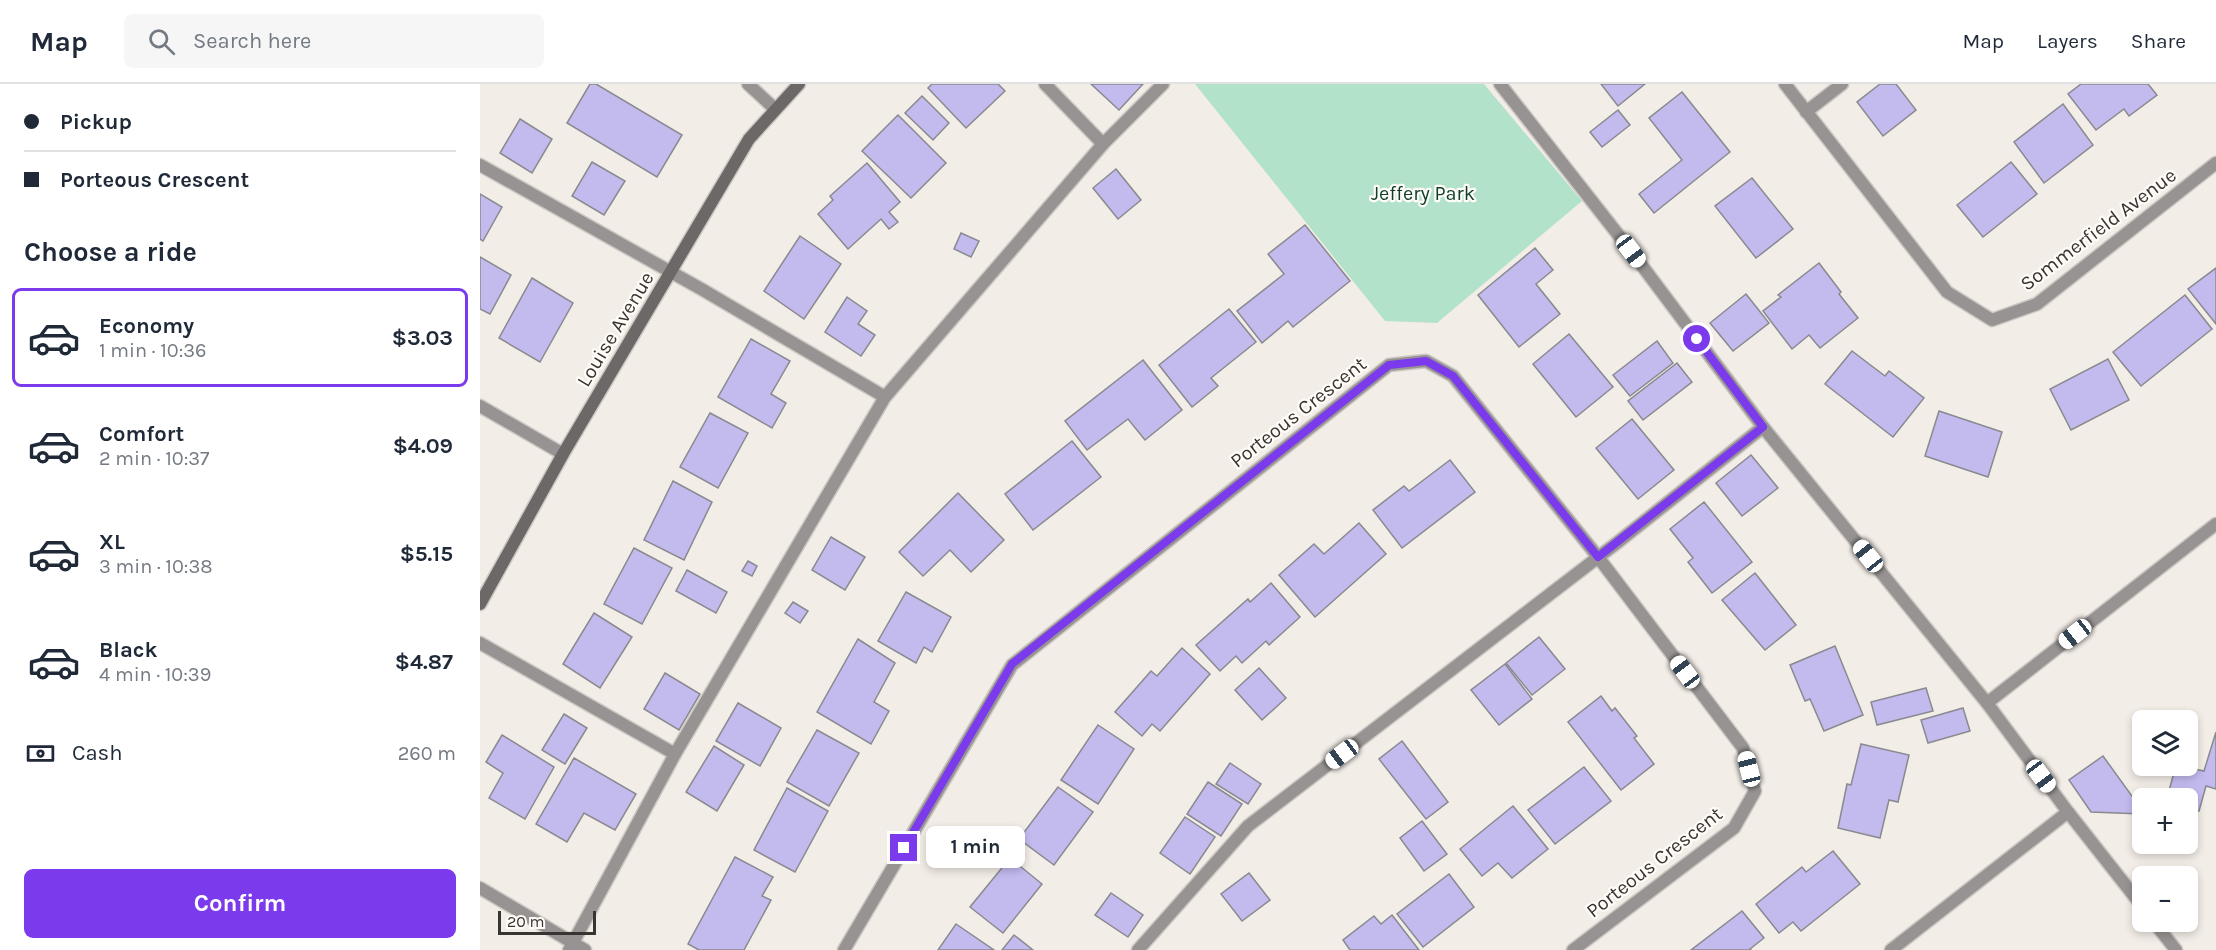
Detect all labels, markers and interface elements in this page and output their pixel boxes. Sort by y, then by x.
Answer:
search box [124,14,544,68]
text: Map [30,25,88,58]
icon: search [145,25,178,58]
text: Search here [193,28,311,54]
text: Map [1962,29,2004,53]
text: Layers [2037,29,2098,53]
text: Share [2131,29,2186,53]
text: Pickup [60,109,132,135]
street label: Sommerfield Avenue [2016,163,2181,295]
text: Porteous Crescent [60,167,249,193]
park label: Jeffery Park [1371,182,1475,205]
car [1613,231,1649,271]
text: Choose a ride [24,236,197,268]
street label: Louise Avenue [572,268,659,391]
icon: car [27,311,81,365]
text: Economy [99,313,194,339]
text: $3.03 [392,325,453,351]
route start [1683,325,1710,352]
text: 1 min · 10:36 [99,339,207,362]
street label: Porteous Crescent [1226,352,1371,472]
icon: car [27,419,81,473]
text: Comfort [99,421,184,447]
text: $4.09 [393,433,453,459]
text: 2 min · 10:37 [99,447,209,470]
icon: car [27,527,81,581]
text: XL [99,529,125,555]
car [1850,536,1886,576]
text: $5.15 [400,541,453,567]
text: 3 min · 10:38 [99,555,213,578]
car [2055,616,2095,652]
icon: car [27,635,81,689]
text: Black [99,637,158,663]
text: $4.87 [395,649,453,675]
car [1667,652,1703,692]
text: 4 min · 10:39 [99,663,211,686]
map controls [2132,710,2198,932]
button: layers [2132,710,2198,776]
car [1322,736,1362,772]
icon: cash [24,737,57,770]
text: Cash [72,740,122,766]
text: 260 m [398,742,456,765]
car [1736,749,1762,789]
car [2023,756,2059,796]
button: + [2132,788,2198,854]
street label: Porteous Crescent [1582,802,1727,922]
callout: 1 min [925,827,1024,869]
route end [890,834,917,861]
text: 1 min [950,835,1001,858]
button: − [2132,866,2198,932]
button: Confirm [24,869,456,938]
scale bar [498,908,596,936]
text: 20 m [507,912,545,931]

